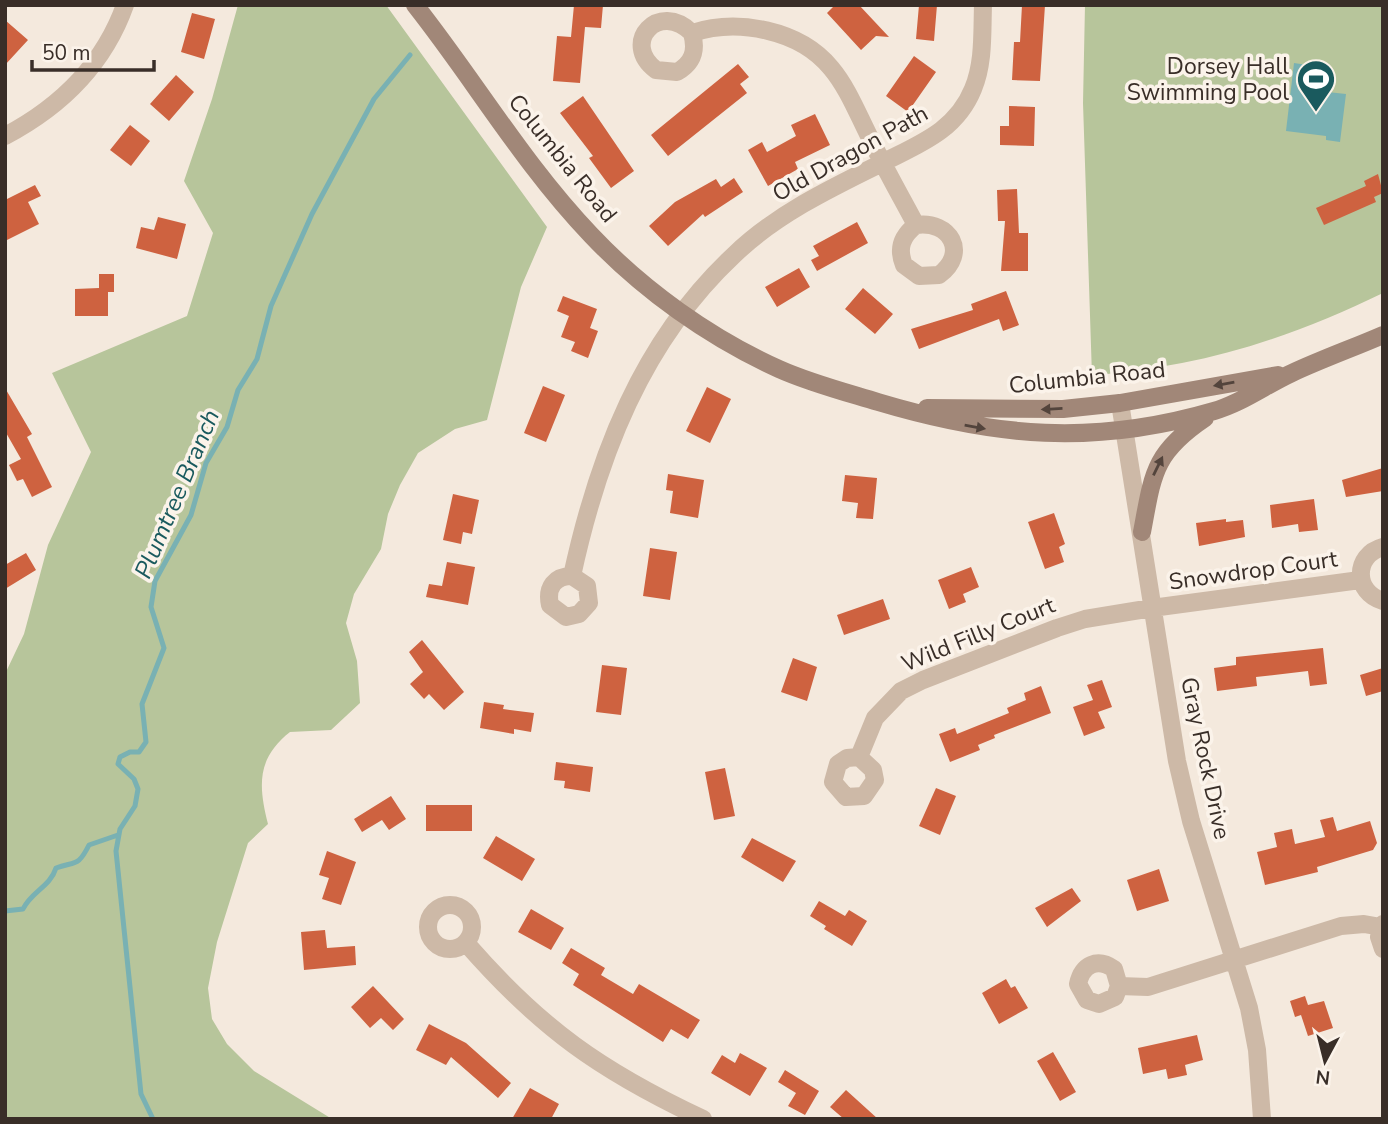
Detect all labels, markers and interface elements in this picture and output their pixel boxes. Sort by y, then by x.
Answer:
scale bar [32,28,154,72]
text: 50 m [42,39,91,67]
place label: Dorsey Hall Swimming Pool [1127,51,1289,108]
sports icon: Dorsey Hall Swimming Pool [1295,58,1337,113]
street label: Columbia Road [501,87,624,229]
street label: Old Dragon Path [767,98,934,209]
street label: Columbia Road [1007,354,1167,401]
one-way arrow [1213,379,1235,390]
one-way arrow [1041,404,1063,415]
water label: Plumtree Branch [127,405,227,583]
one-way arrow [964,422,986,433]
one-way arrow [1152,456,1164,476]
street label: Snowdrop Court [1167,543,1340,598]
street label: Wild Filly Court [897,589,1060,679]
street label: Gray Rock Drive [1173,674,1238,842]
north arrow [1290,1026,1360,1096]
text: N [1314,1063,1332,1091]

